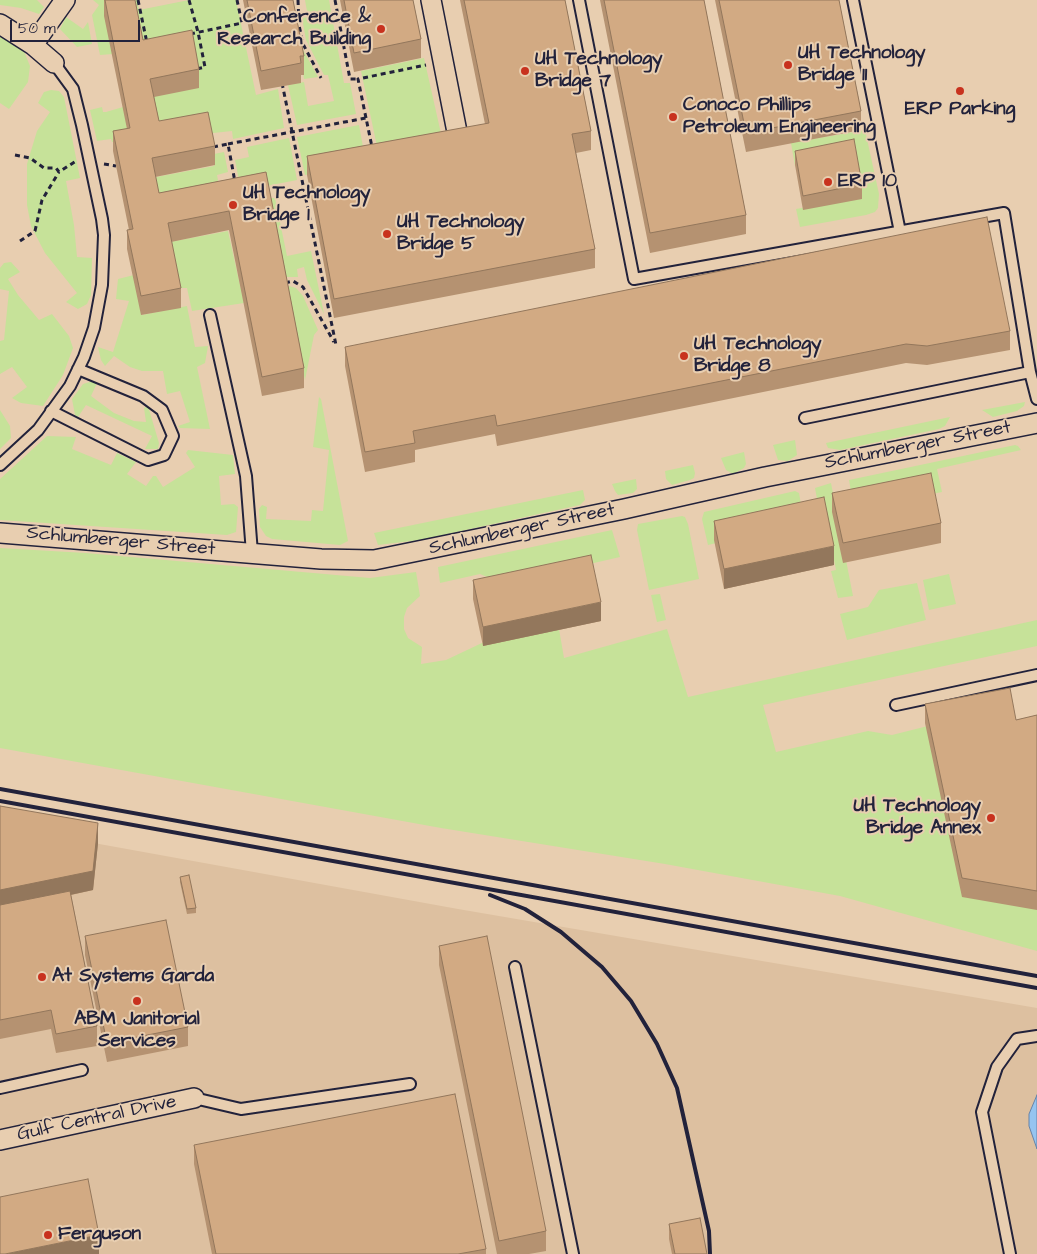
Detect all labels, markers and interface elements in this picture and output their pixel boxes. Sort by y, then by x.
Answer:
place label: Conference & Research Building [217,7,371,51]
scale bar [12,10,142,42]
text: 50 m [18,18,56,39]
marker: Conference & Research Building [375,23,387,35]
place label: UH Technology Bridge 11 [798,43,925,87]
place label: UH Technology Bridge 7 [535,49,662,93]
marker: UH Technology Bridge 11 [782,59,794,71]
marker: UH Technology Bridge 7 [519,65,531,77]
marker: ERP Parking [954,85,966,97]
place label: Conoco Phillips Petroleum Engineering [683,95,876,139]
place label: ERP Parking [905,99,1015,121]
marker: Conoco Phillips Petroleum Engineering [667,111,679,123]
place label: ERP 10 [838,171,897,193]
marker: ERP 10 [822,176,834,188]
place label: UH Technology Bridge 1 [243,183,370,227]
marker: UH Technology Bridge 1 [227,199,239,211]
place label: UH Technology Bridge 5 [397,212,524,256]
marker: UH Technology Bridge 5 [381,228,393,240]
place label: UH Technology Bridge 8 [694,334,821,378]
marker: UH Technology Bridge 8 [678,350,690,362]
street label: Schlumberger Street [823,417,1013,475]
street label: Schlumberger Street [427,499,617,561]
street label: Schlumberger Street [26,522,216,562]
place label: UH Technology Bridge Annex [854,796,981,840]
marker: UH Technology Bridge Annex [985,812,997,824]
place label: At Systems Garda [52,966,214,988]
marker: At Systems Garda [36,971,48,983]
marker: ABM Janitorial Services [131,995,143,1007]
place label: ABM Janitorial Services [74,1009,200,1053]
street label: Gulf Central Drive [15,1091,179,1147]
place label: Ferguson [58,1224,141,1246]
marker: Ferguson [42,1229,54,1241]

